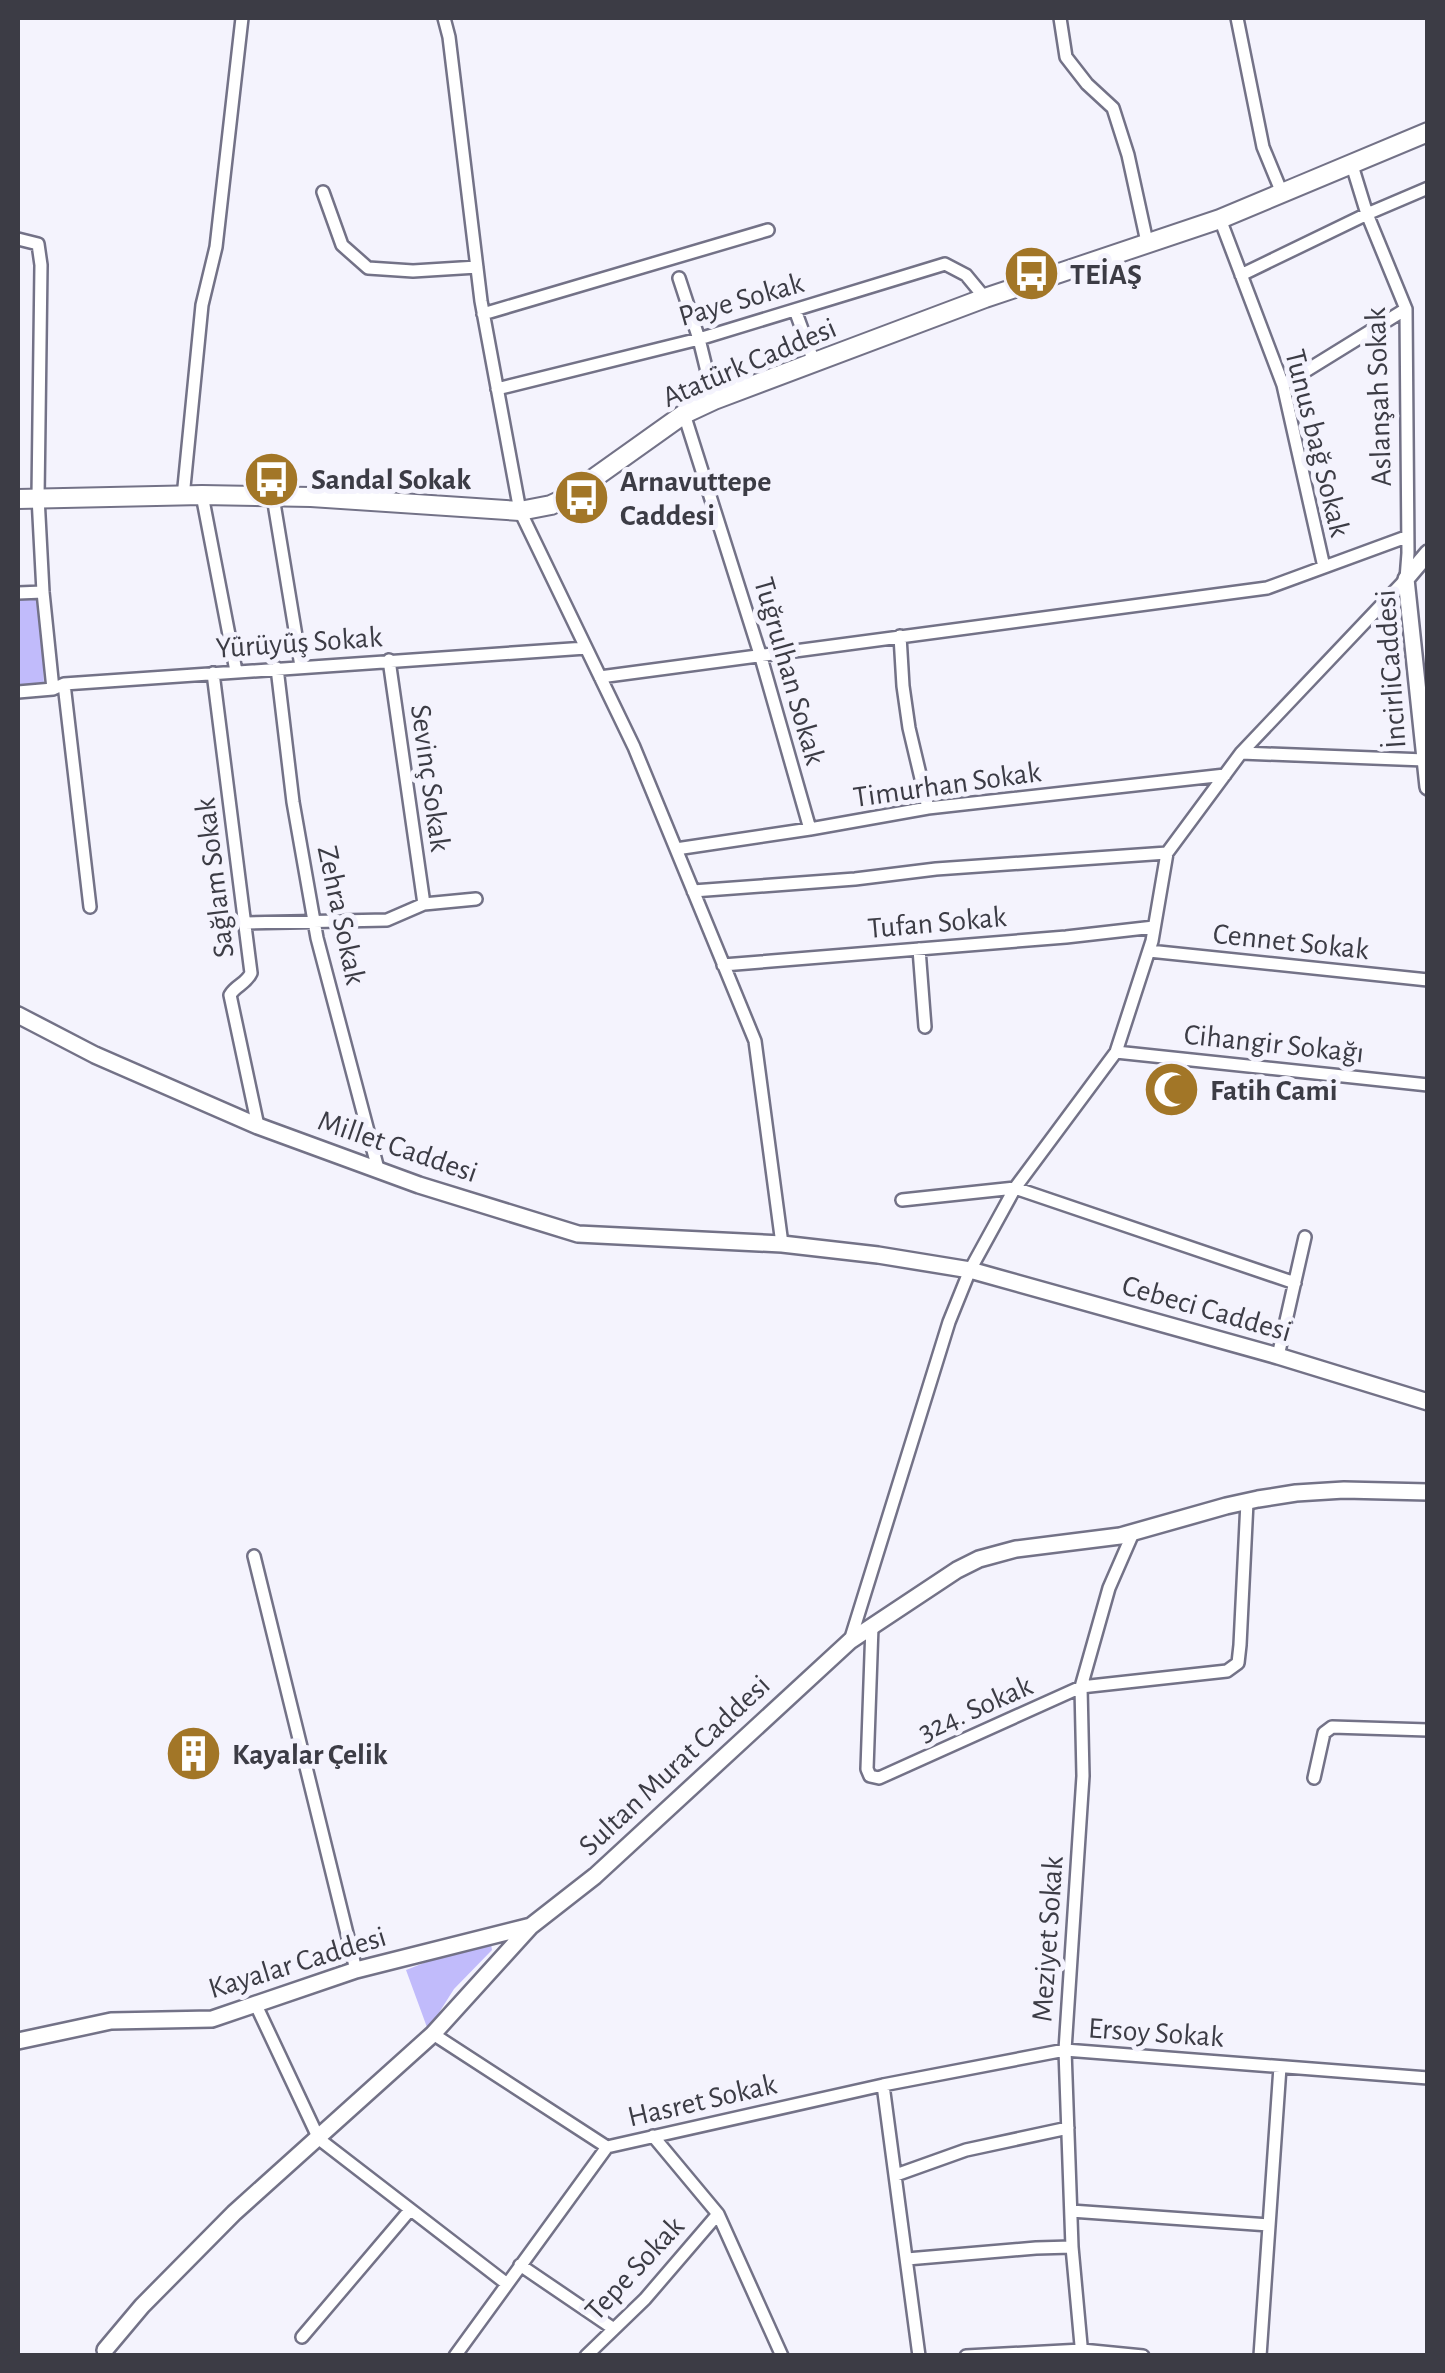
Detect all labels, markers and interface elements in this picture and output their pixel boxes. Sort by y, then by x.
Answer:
bus stop icon: TEİAŞ [1001,244,1061,304]
place label: TEİAŞ [1070,258,1142,290]
street label: Paye Sokak [675,268,807,332]
street label: Aslanşah Sokak [1361,307,1397,487]
street label: Atatürk Caddesi [658,313,841,413]
street label: Tunus bağ Sokak [1279,346,1355,540]
bus stop icon: Sandal Sokak [242,449,302,509]
place label: Sandal Sokak [311,465,471,495]
place label: Arnavuttepe Caddesi [620,467,771,531]
bus stop icon: Arnavuttepe Caddesi [551,468,611,528]
street label: Tuğrulhan Sokak [748,574,830,769]
street label: İncirliCaddesi [1368,589,1412,749]
street label: Yürüyüş Sokak [215,622,384,664]
street label: Sevinç Sokak [405,703,455,854]
street label: Timurhan Sokak [851,757,1043,813]
street label: Sağlam Sokak [190,796,240,960]
street label: Zehra Sokak [312,843,370,988]
street label: Tufan Sokak [866,902,1008,944]
street label: Cennet Sokak [1211,919,1371,965]
street label: Cihangir Sokağı [1182,1020,1366,1068]
mosque icon: Fatih Cami [1141,1060,1201,1120]
place label: Fatih Cami [1210,1076,1338,1106]
street label: Millet Caddesi [314,1106,481,1188]
street label: Cebeci Caddesi [1119,1270,1295,1347]
street label: Sultan Murat Caddesi [573,1670,776,1862]
street label: 324. Sokak [914,1670,1037,1747]
building icon: Kayalar Çelik [163,1724,223,1784]
place label: Kayalar Çelik [232,1740,388,1770]
street label: Meziyet Sokak [1027,1855,1069,2023]
street label: Kayalar Caddesi [205,1922,390,2004]
street label: Ersoy Sokak [1087,2013,1225,2053]
street label: Hasret Sokak [625,2069,780,2133]
street label: Tepe Sokak [580,2211,690,2326]

